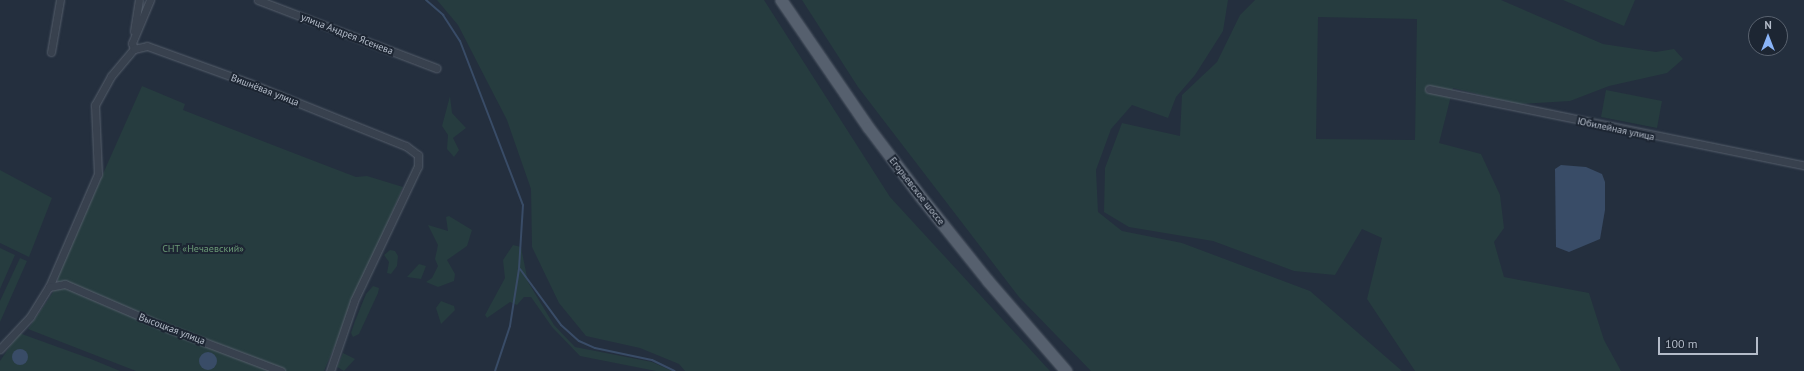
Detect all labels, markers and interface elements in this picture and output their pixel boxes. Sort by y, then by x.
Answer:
street label: улица Андрея Ясенева [299,11,395,57]
north arrow [1748,16,1788,56]
text: N [1764,18,1772,32]
street label: Вишнёвая улица [229,72,301,108]
street label: Юбилейная улица [1576,115,1656,143]
street label: Егорьевское шоссе [887,155,947,227]
park label: СНТ «Нечаевский» [162,243,244,255]
street label: Высоцкая улица [137,311,207,347]
scale bar [1660,329,1760,355]
text: 100 m [1665,336,1698,351]

